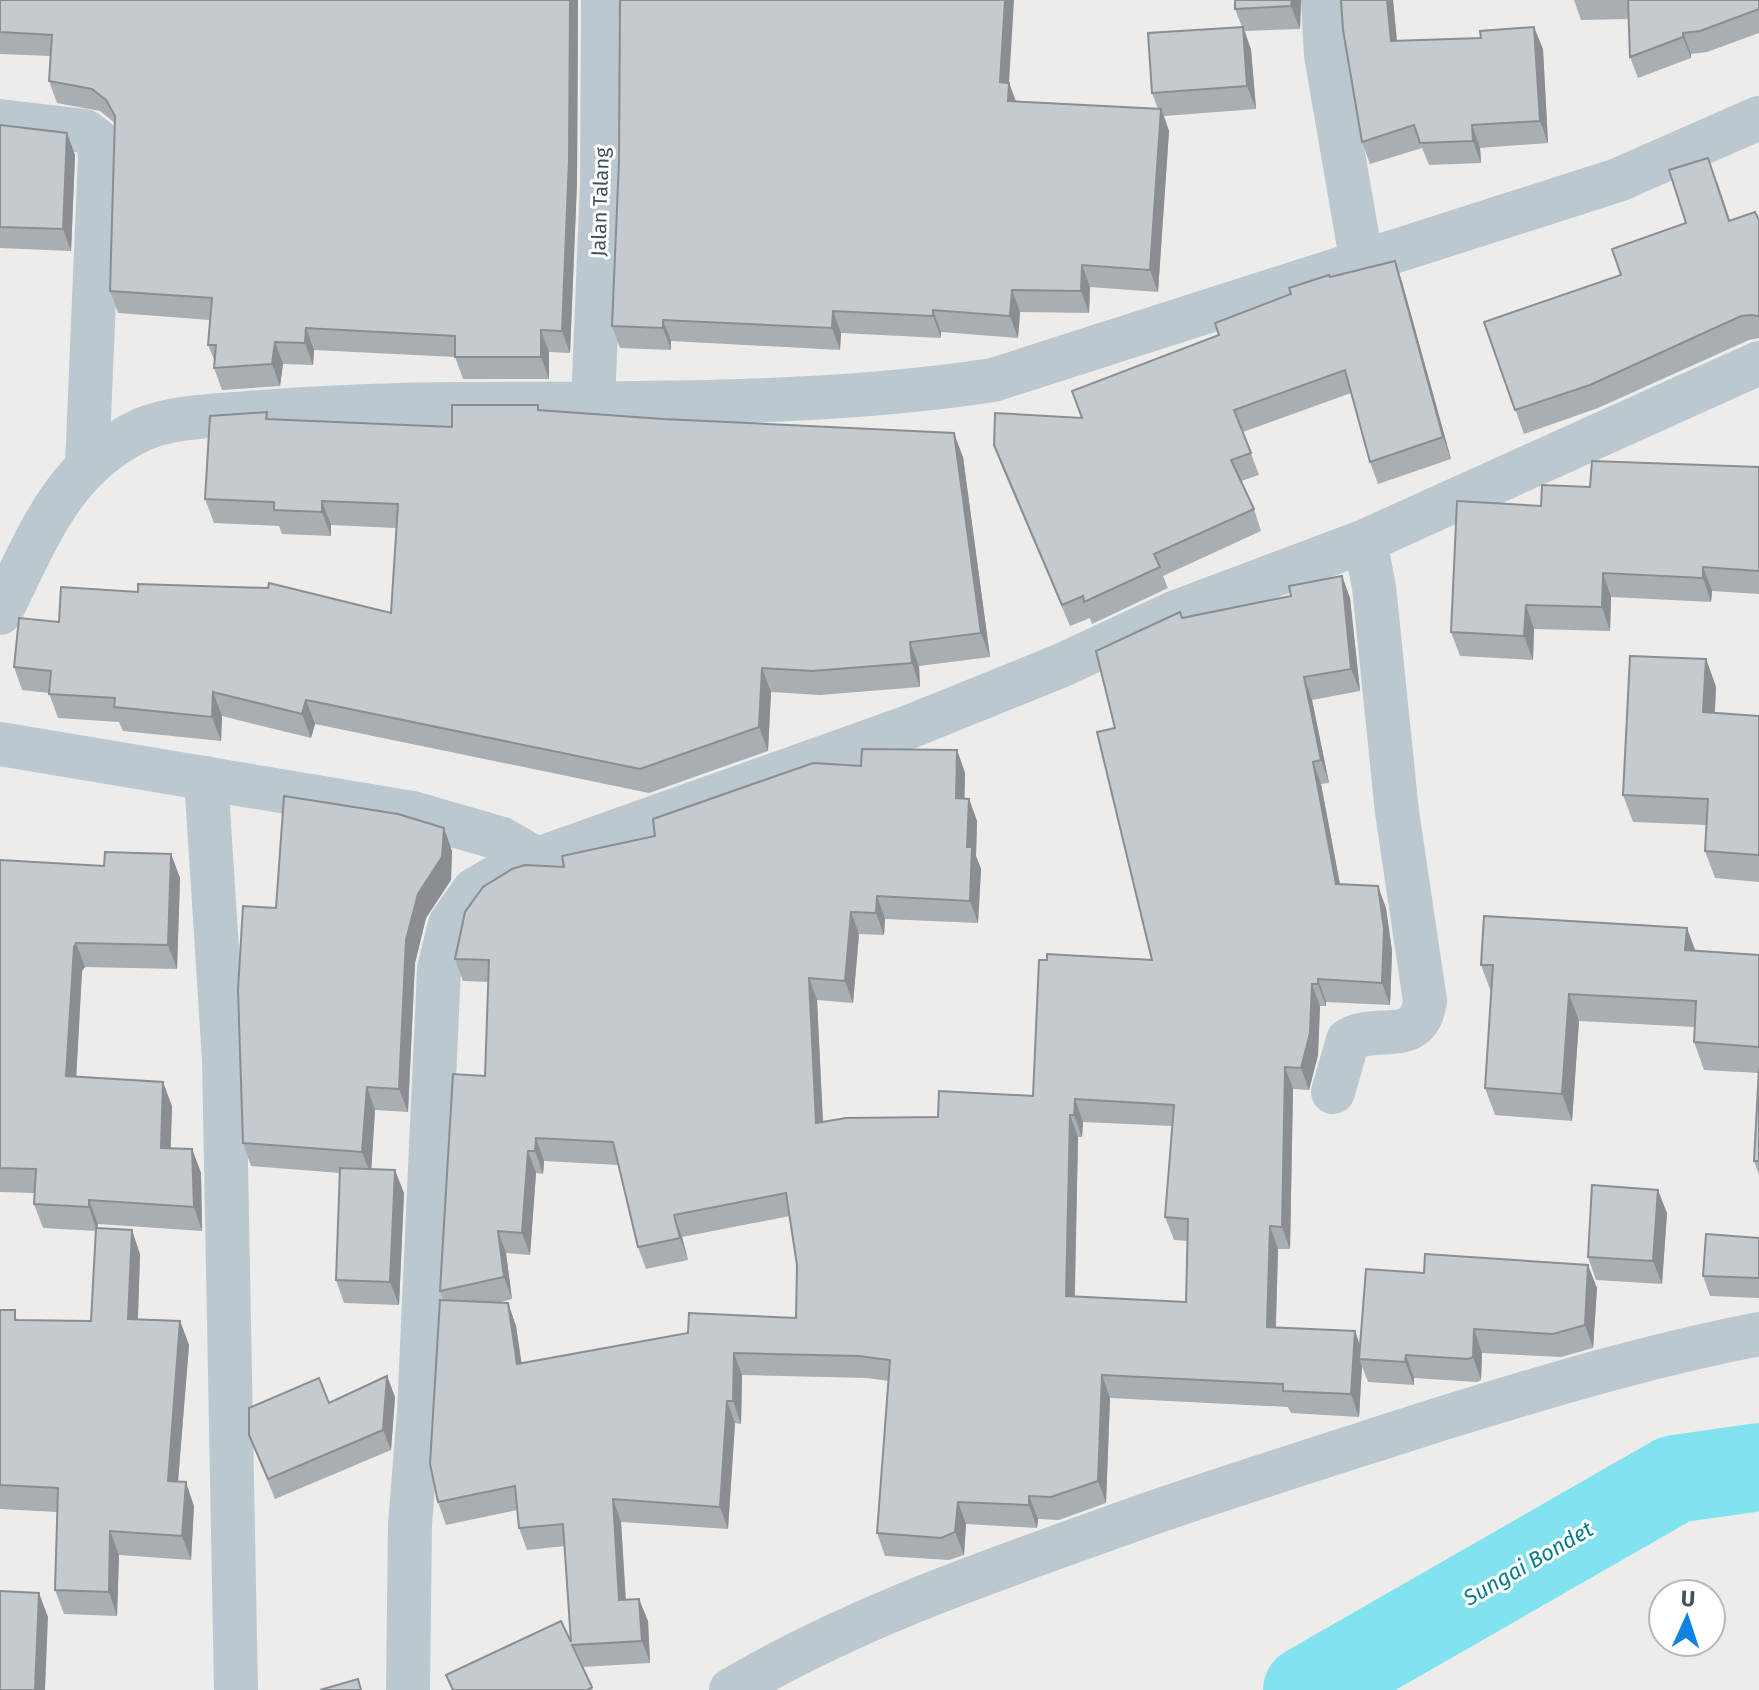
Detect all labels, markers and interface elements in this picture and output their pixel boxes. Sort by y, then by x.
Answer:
street label: Jalan Talang [586,146,614,257]
water label: Sungai Bondet [1458,1515,1598,1612]
north arrow [1647,1578,1727,1658]
text: U [1680,1585,1696,1612]

